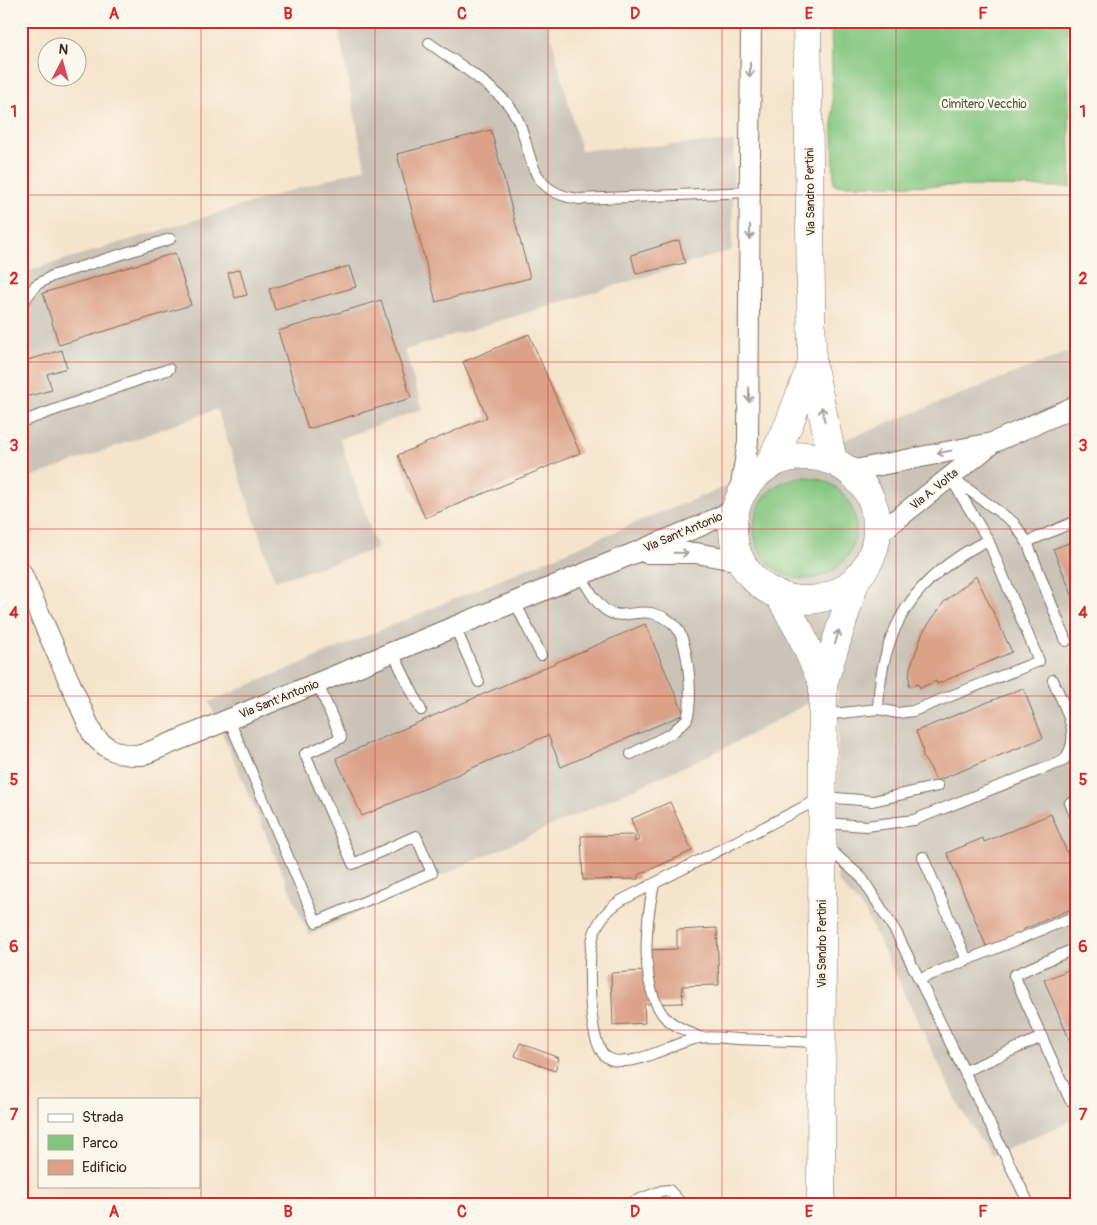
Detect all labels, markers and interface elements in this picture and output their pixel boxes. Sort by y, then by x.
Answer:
text: A [109,4,120,24]
text: B [283,4,293,24]
text: C [457,4,467,24]
text: D [630,4,640,24]
text: E [805,4,814,24]
text: F [978,4,988,24]
north arrow [38,38,88,88]
text: N [58,41,69,59]
one-way arrow [745,62,755,78]
park label: Cimitero Vecchio [941,97,1027,112]
text: 1 [11,102,17,122]
text: 1 [1080,102,1086,122]
street label: Via Sandro Pertini [802,148,819,236]
one-way arrow [745,224,755,240]
text: 2 [10,269,19,289]
text: 2 [1079,269,1088,289]
one-way arrow [744,386,754,403]
one-way arrow [818,406,827,422]
text: 3 [10,436,19,456]
text: 3 [1079,436,1088,456]
one-way arrow [937,448,953,457]
street label: Via A. Volta [907,465,962,513]
street label: Via Sant'Antonio [641,509,726,556]
one-way arrow [672,548,688,558]
text: 4 [9,603,19,623]
text: 4 [1078,603,1088,623]
one-way arrow [832,629,842,645]
street label: Via Sant'Antonio [237,676,322,722]
text: 5 [10,770,19,790]
text: 5 [1079,770,1088,790]
street label: Via Sandro Pertini [815,900,830,988]
text: 6 [9,937,19,957]
text: 6 [1078,937,1088,957]
legend [38,1098,200,1188]
text: 7 [10,1105,19,1125]
text: 7 [1079,1105,1088,1125]
text: Strada [82,1108,123,1127]
text: Parco [82,1134,118,1153]
text: Edificio [82,1158,127,1177]
text: A [109,1202,120,1222]
text: B [283,1202,293,1222]
text: C [457,1202,467,1222]
text: D [630,1202,640,1222]
text: E [805,1202,814,1222]
text: F [978,1202,988,1222]

